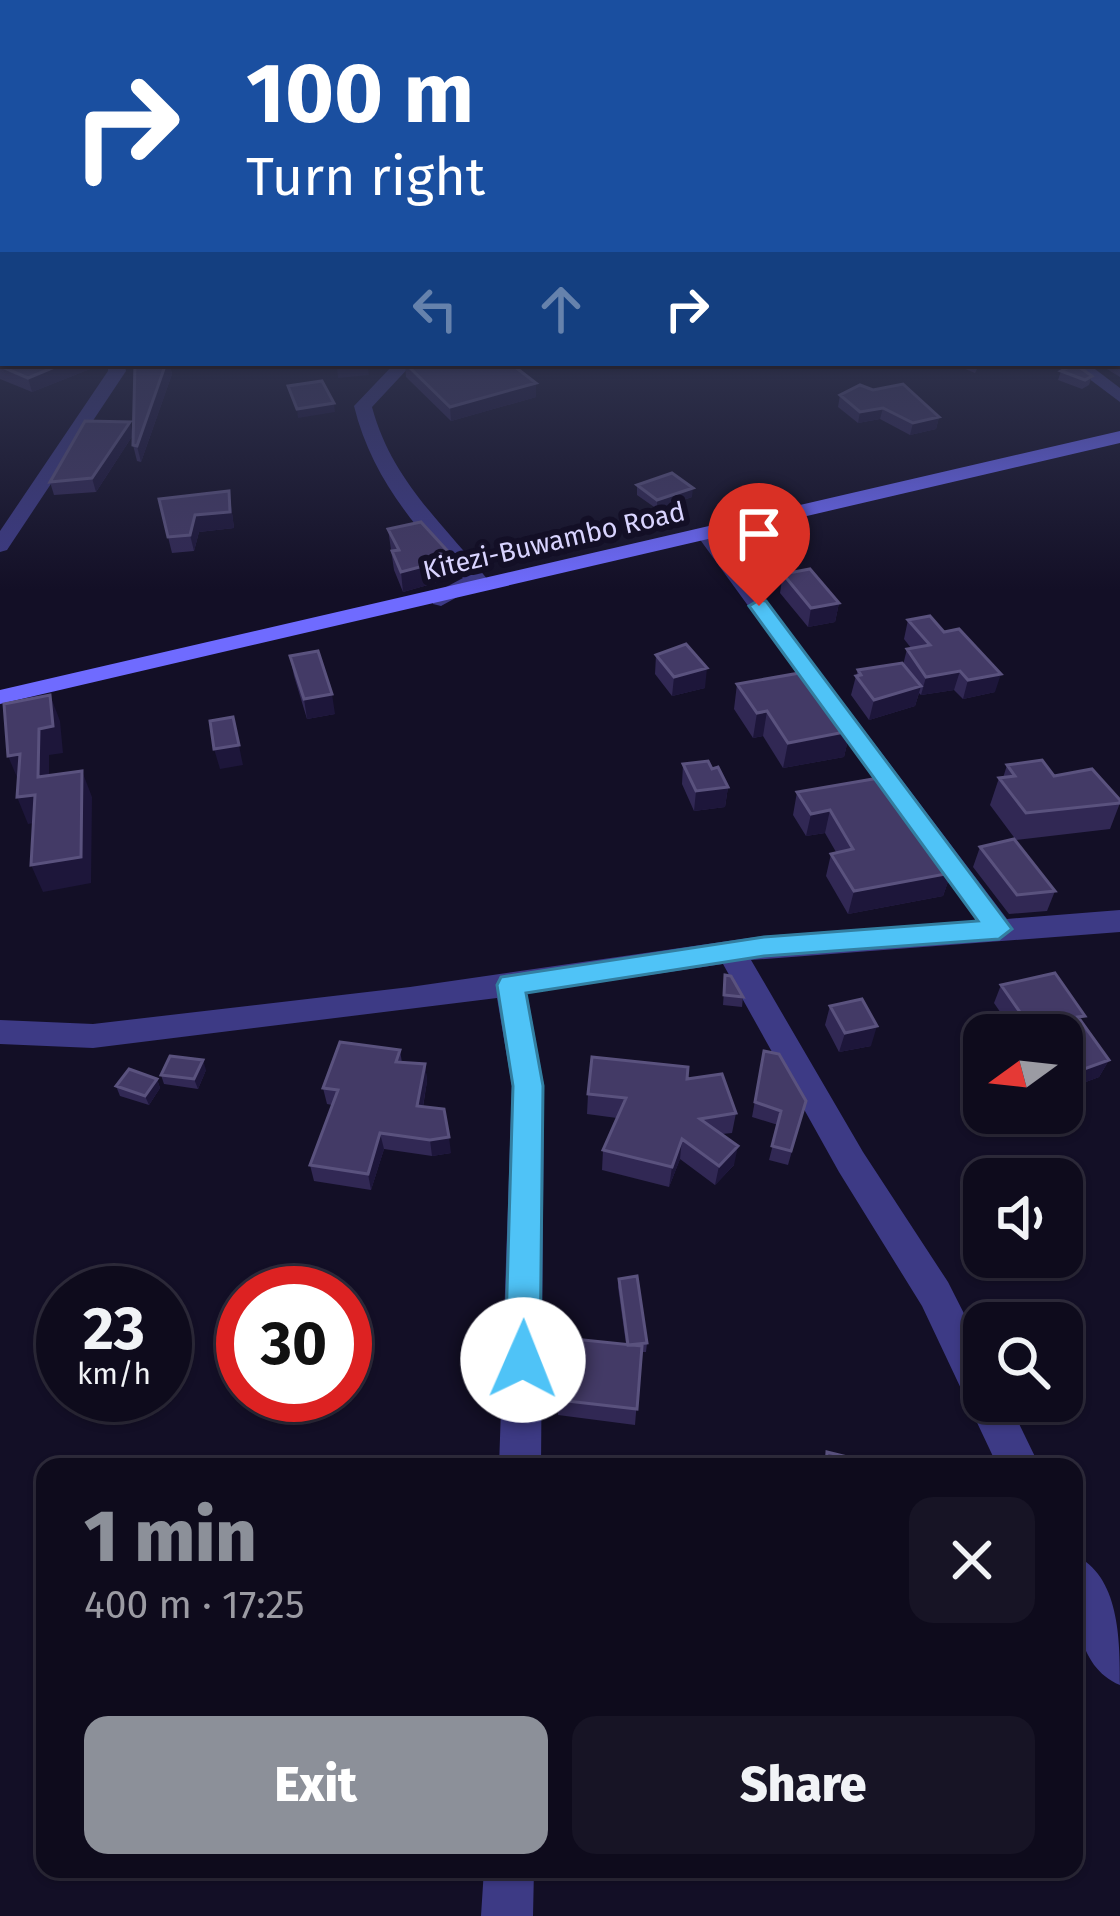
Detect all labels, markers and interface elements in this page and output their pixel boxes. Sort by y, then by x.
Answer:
text: 100 m [246,43,474,144]
icon: right [48,48,204,204]
text: Turn right [246,145,485,209]
icon: left [402,276,468,342]
icon: ahead [528,276,594,342]
icon: right [654,276,720,342]
pin [708,483,810,606]
street label: Kitezi-Buwambo Road [420,495,688,587]
icon: arrive [726,501,792,567]
north arrow [963,1014,1083,1134]
map controls [963,1014,1083,1422]
button: sound [963,1158,1083,1278]
speed limit sign: 30 [216,1266,372,1422]
text: 23 [83,1293,145,1365]
position arrow [460,1297,586,1423]
button: search [963,1302,1083,1422]
text: km/h [77,1356,151,1392]
text: 1 min [84,1494,257,1580]
button: close [909,1497,1035,1623]
text: 400 m · 17:25 [84,1582,304,1628]
button: Exit [84,1716,548,1854]
button: Share [572,1716,1035,1854]

